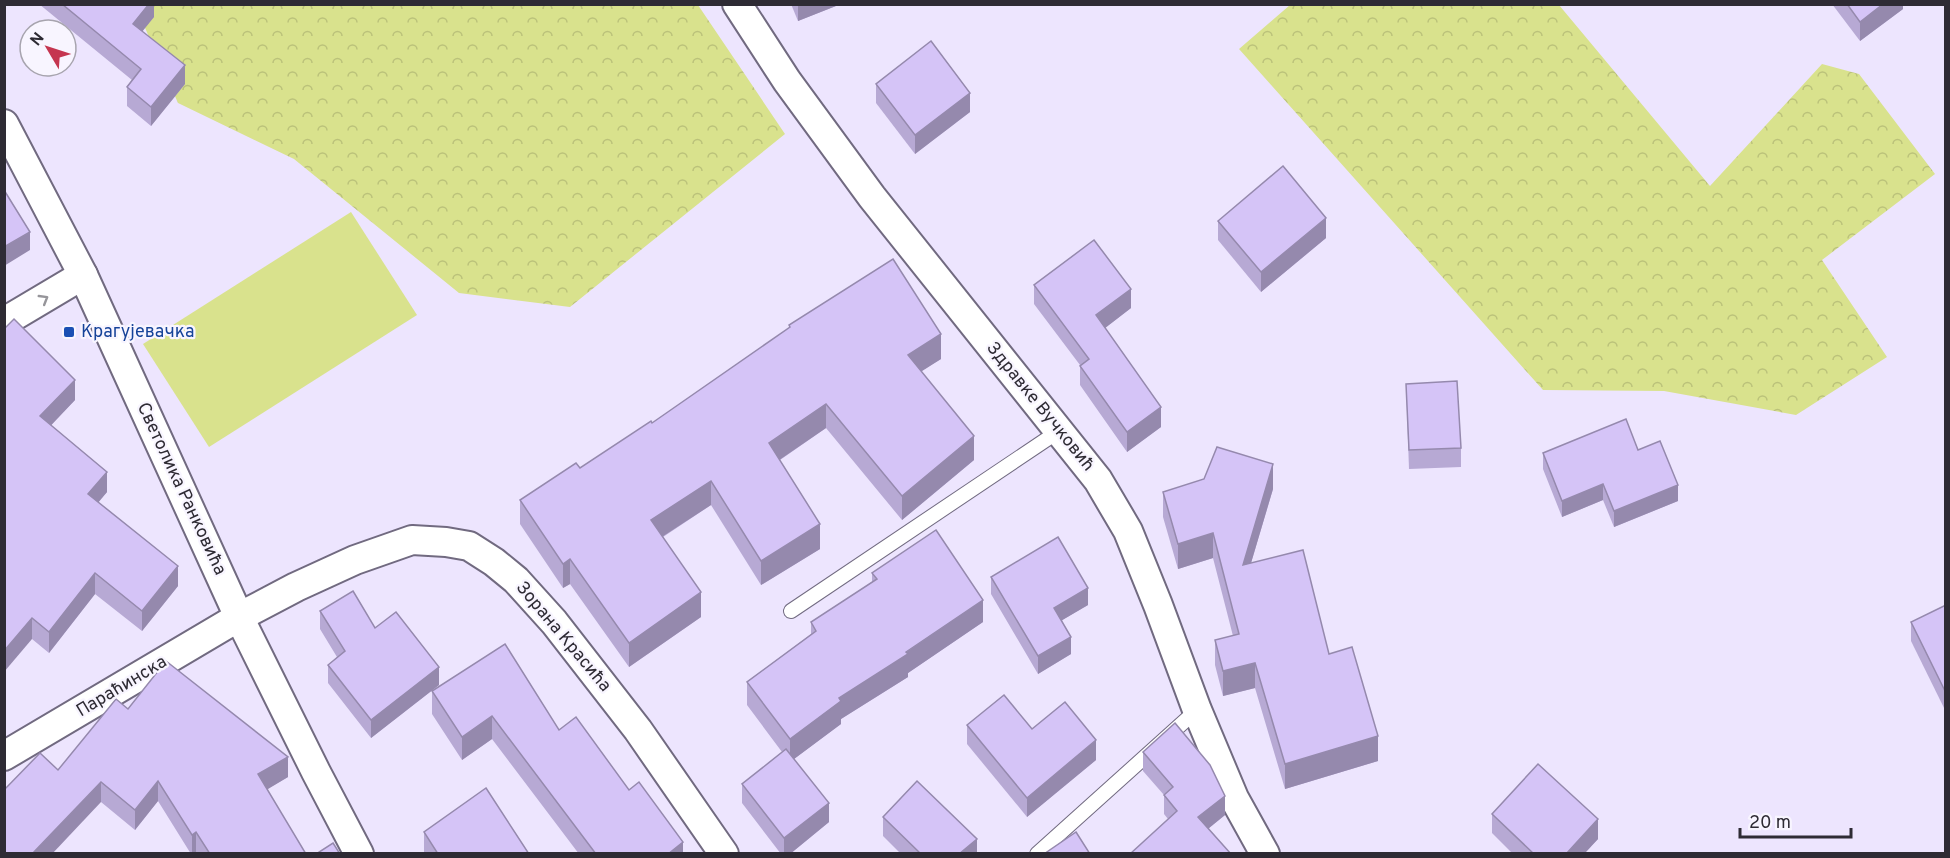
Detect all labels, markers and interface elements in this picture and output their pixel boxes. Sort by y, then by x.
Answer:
north arrow [18,18,78,78]
text: N [27,29,49,51]
one-way arrow [38,294,48,306]
place label: Крагујевачка [81,321,195,344]
marker: Крагујевачка [62,325,76,339]
street label: Здравке Вучковић [981,338,1099,476]
street label: Светолика Ранковића [131,399,231,579]
street label: Зорана Красића [510,577,616,697]
street label: Параћинска [72,651,172,723]
scale bar [1740,801,1851,839]
text: 20 m [1749,812,1791,835]

